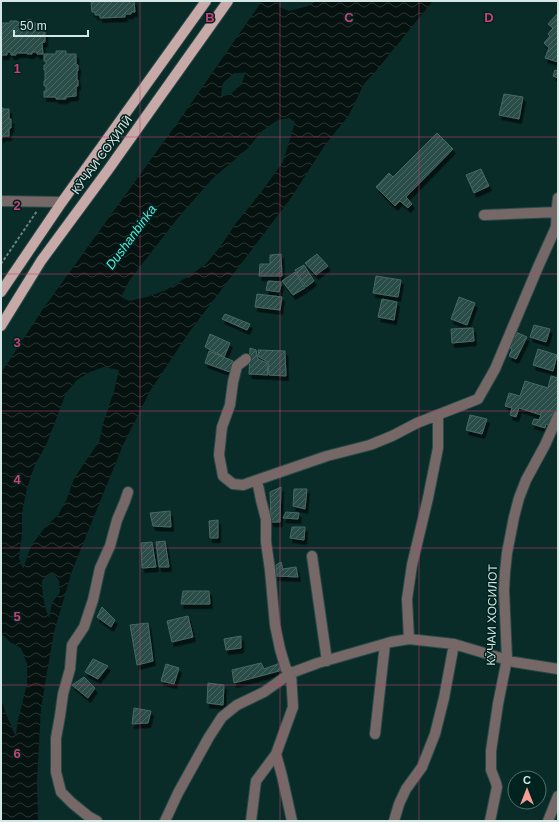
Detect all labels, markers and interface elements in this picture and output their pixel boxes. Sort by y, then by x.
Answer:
text: B [205,10,215,25]
text: C [344,10,354,25]
text: D [484,10,494,25]
scale bar [14,12,88,38]
text: 50 m [20,19,47,33]
text: 1 [13,61,21,76]
street label: КӮЧАИ СОҲИЛӢ [69,113,135,197]
text: 2 [13,198,21,213]
water label: Dushanbinka [103,202,159,272]
text: 3 [13,335,21,350]
text: 4 [13,472,21,487]
street label: КӮЧАИ ХОСИЛОТ [484,564,500,666]
text: 5 [13,609,21,624]
text: 6 [13,746,21,761]
north arrow [507,770,547,810]
text: С [523,774,531,786]

